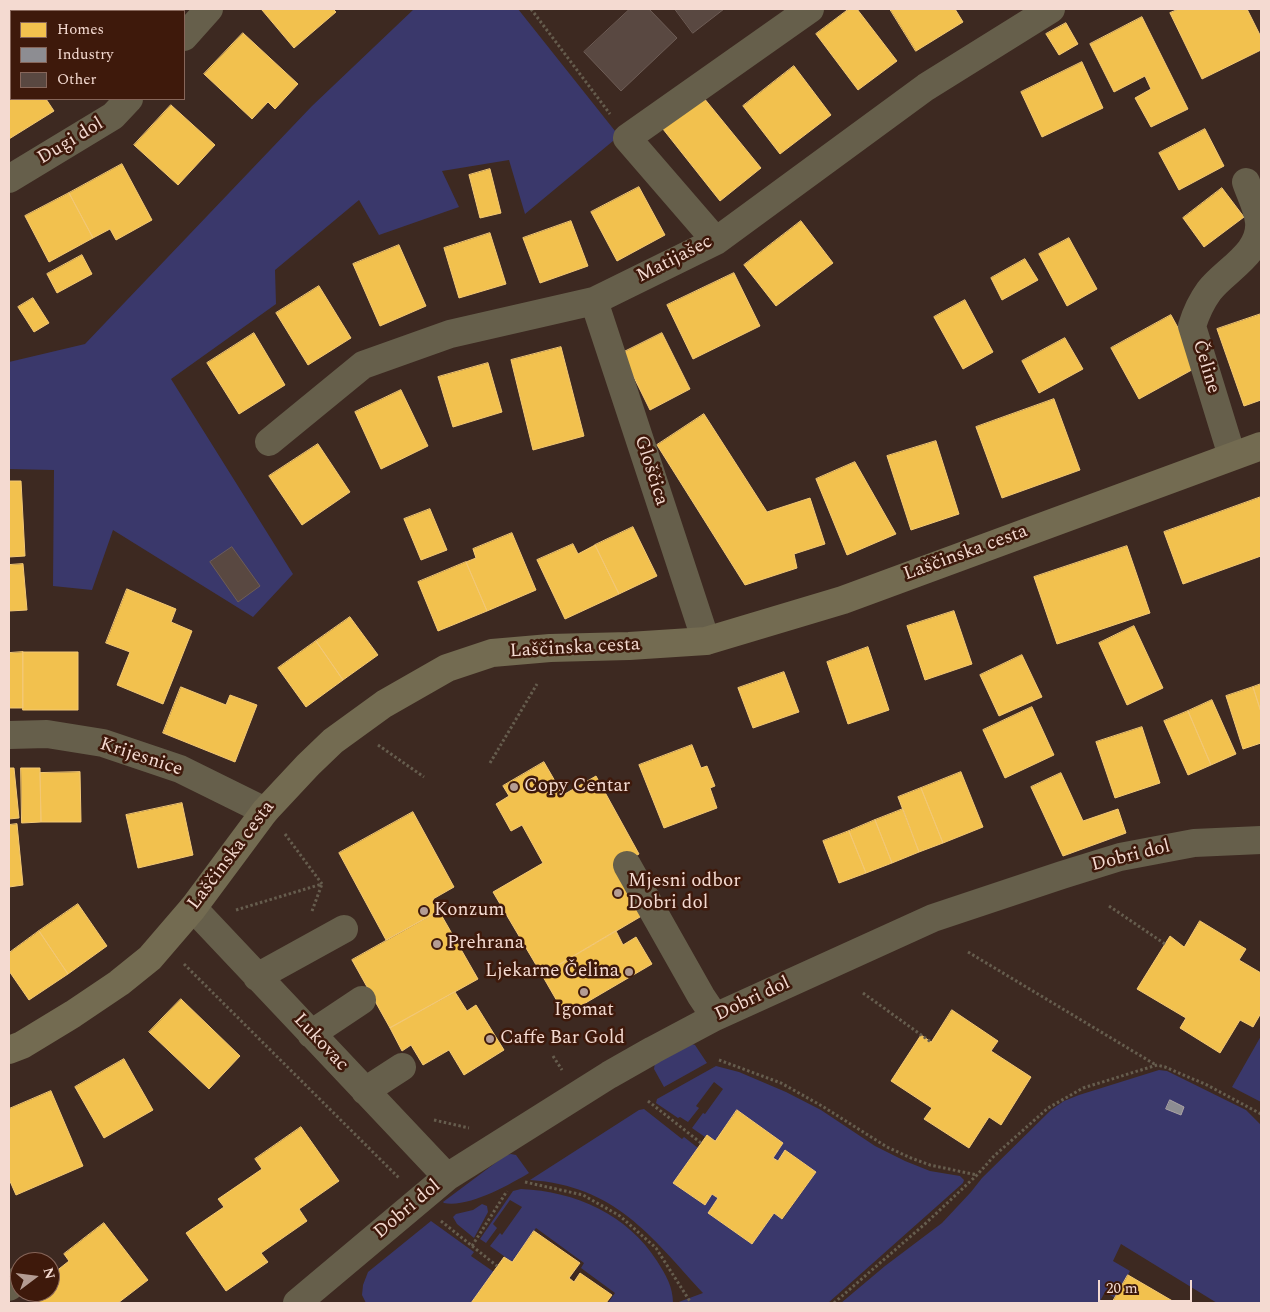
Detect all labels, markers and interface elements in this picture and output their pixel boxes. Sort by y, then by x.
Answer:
legend [10,10,185,100]
text: Homes [57,18,104,41]
text: Industry [57,43,113,66]
text: Other [57,68,96,91]
street label: Dugi dol [34,113,108,171]
street label: Matijašec [633,231,717,289]
street label: Čeline [1186,337,1224,397]
street label: Gloščica [628,433,672,509]
street label: Laščinska cesta [901,521,1031,587]
street label: Laščinska cesta [509,634,641,664]
street label: Krijesnice [97,734,185,782]
place label: Copy Centar [524,776,630,798]
marker: Copy Centar [508,781,520,793]
street label: Laščinska cesta [184,797,280,915]
street label: Dobri dol [1089,836,1173,878]
place label: Mjesni odbor Dobri dol [628,871,741,915]
marker: Mjesni odbor Dobri dol [612,887,624,899]
place label: Konzum [434,900,505,922]
marker: Konzum [418,905,430,917]
place label: Prehrana [447,933,524,955]
marker: Prehrana [431,938,443,950]
place label: Ljekarne Čelina [485,961,619,983]
marker: Ljekarne Čelina [623,966,635,978]
street label: Dobri dol [712,973,794,1027]
marker: Igomat [578,986,590,998]
place label: Igomat [554,1000,614,1022]
street label: Lukovac [288,1009,352,1077]
place label: Caffe Bar Gold [500,1028,625,1050]
marker: Caffe Bar Gold [484,1033,496,1045]
street label: Dobri dol [370,1175,446,1245]
north arrow [10,1252,60,1302]
text: N [37,1265,61,1281]
scale bar [1100,1270,1194,1302]
text: 20 m [1106,1277,1138,1300]

